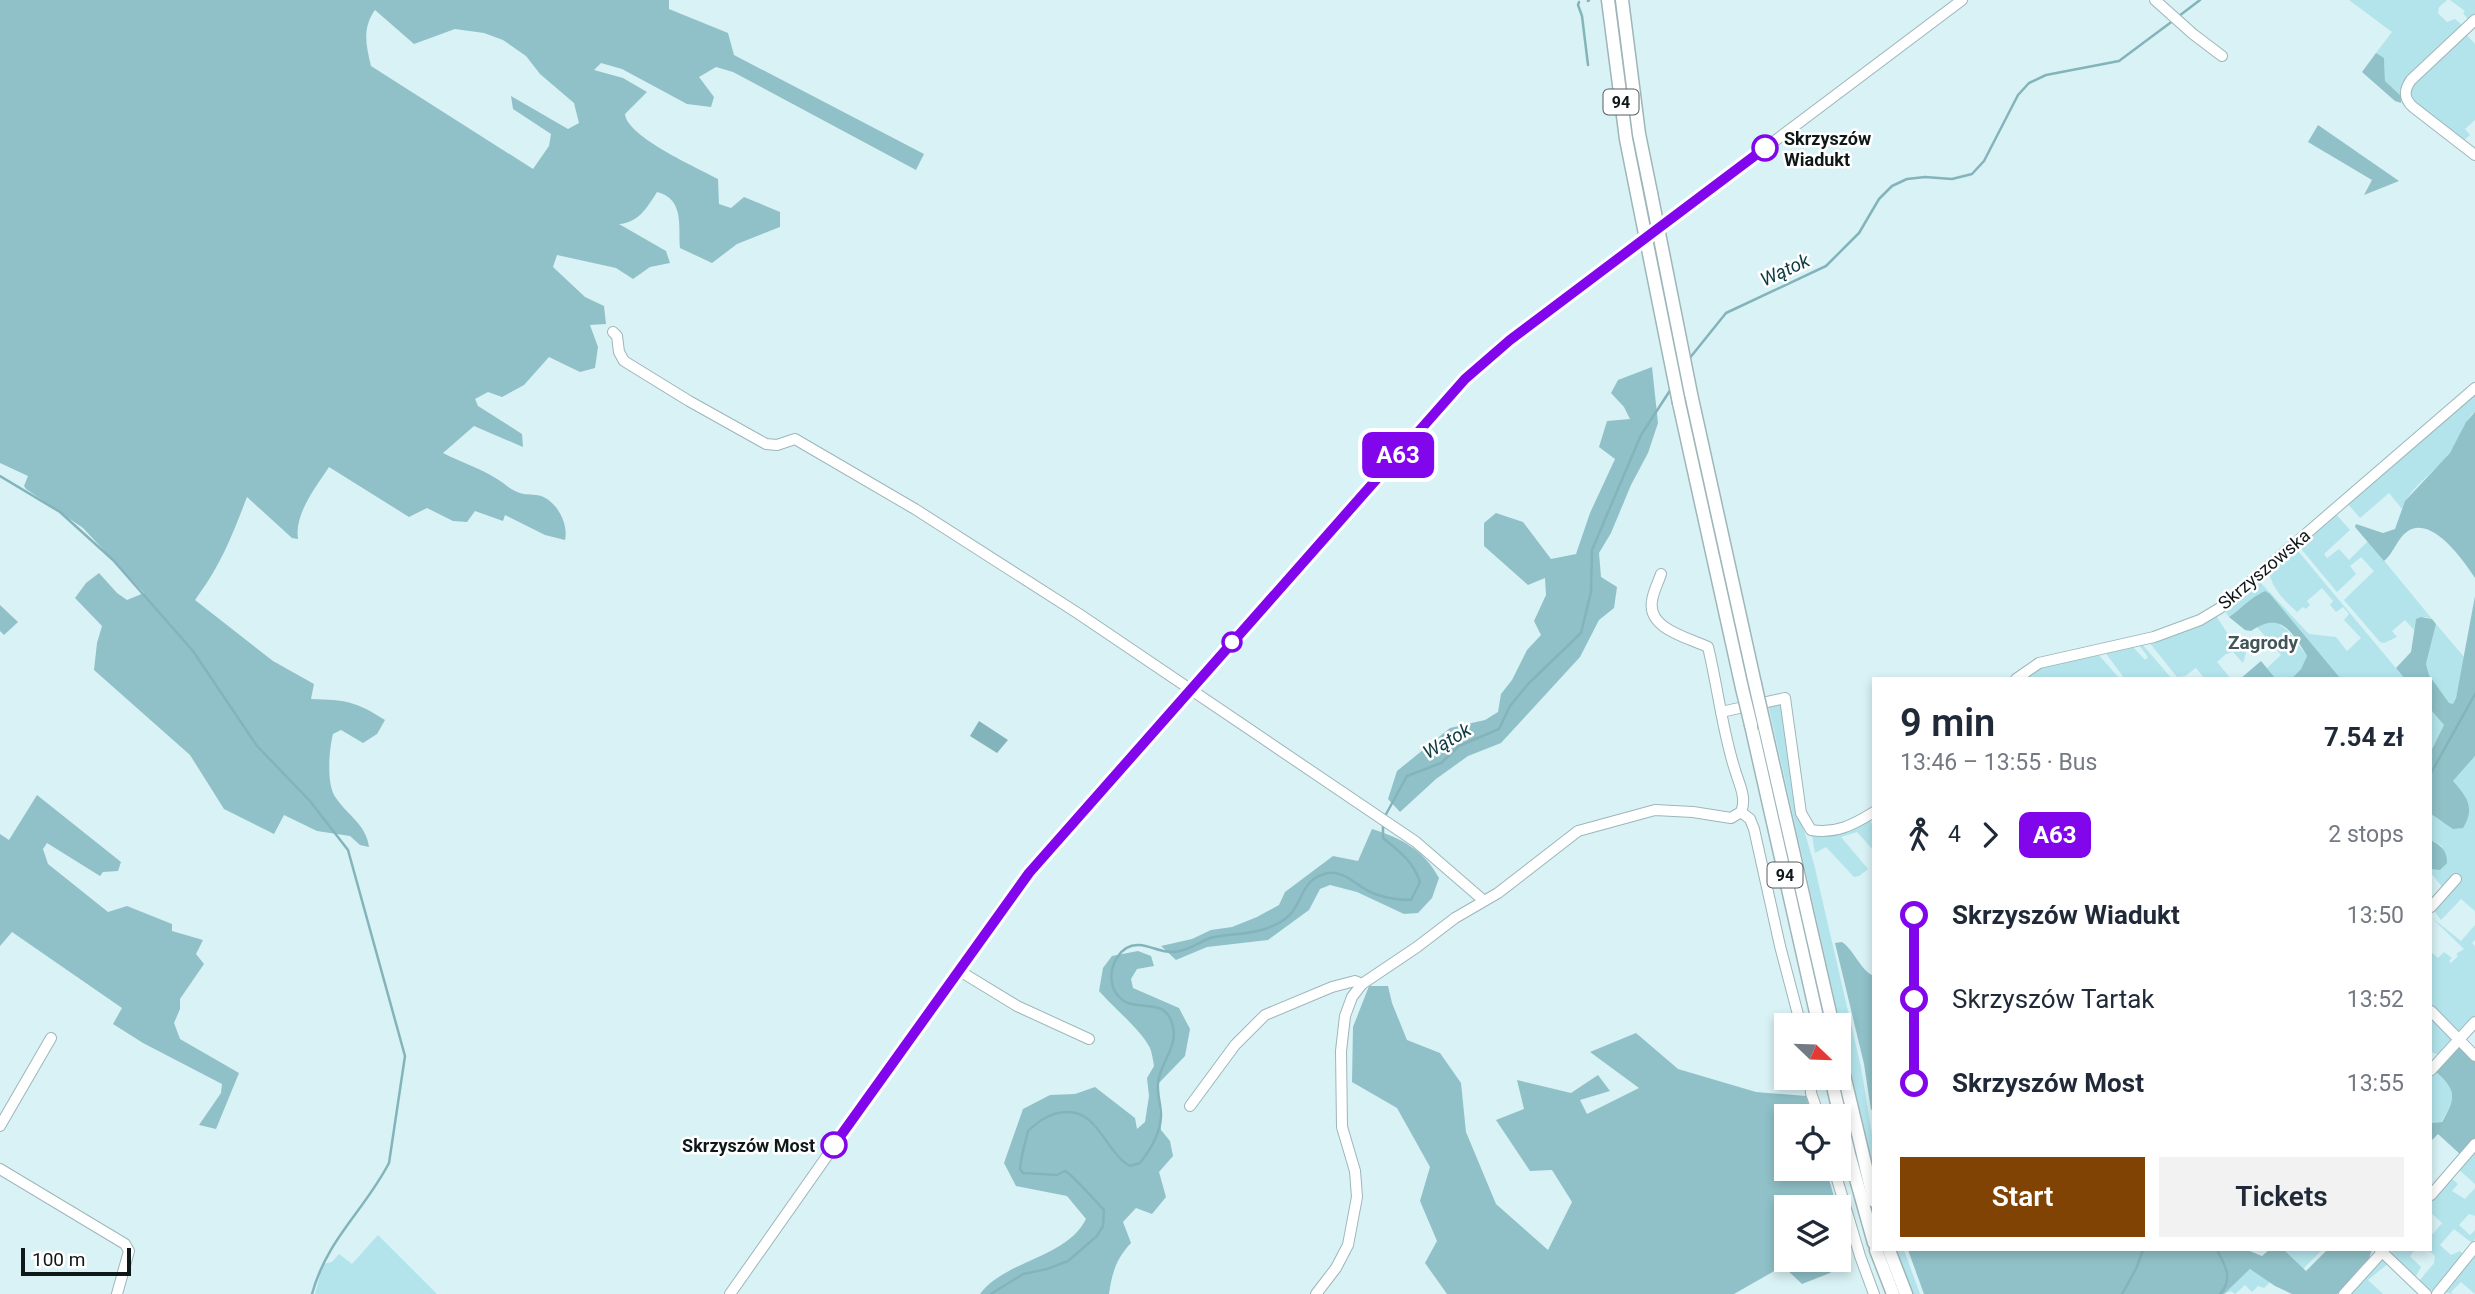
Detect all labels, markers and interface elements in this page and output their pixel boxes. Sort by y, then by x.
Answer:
road number: 94 [1604,90,1638,114]
place label: Skrzyszów Wiadukt [1784,128,1871,170]
marker: Skrzyszów Wiadukt [1752,135,1778,161]
water label: Wątok [1757,248,1814,291]
line badge: A63 [1358,432,1438,478]
text: A63 [1376,441,1420,469]
street label: Skrzyszowska [2214,524,2314,614]
district label: Zagrody [2228,631,2299,654]
unlabelled marker [1222,632,1242,652]
text: 9 min [1900,701,1995,745]
water label: Wątok [1419,718,1476,764]
text: 7.54 zł [2324,722,2404,752]
text: 13:46 – 13:55 · Bus [1900,749,2097,776]
icon: walk [1900,816,1938,854]
icon: forward [1971,816,2009,854]
text: 4 [1948,821,1961,848]
text: A63 [2033,821,2077,849]
text: 2 stops [2328,821,2404,848]
road number: 94 [1768,862,1802,888]
text: Skrzyszów Wiadukt [1952,900,2180,930]
text: 13:50 [2347,902,2404,929]
text: Skrzyszów Tartak [1952,984,2155,1014]
text: 13:52 [2347,986,2404,1013]
north arrow [1774,1013,1852,1090]
map controls [1774,1013,1851,1272]
text: Skrzyszów Most [1952,1068,2144,1098]
text: 13:55 [2347,1070,2404,1097]
button: locate [1774,1104,1851,1181]
marker: Skrzyszów Most [821,1132,847,1158]
place label: Skrzyszów Most [682,1135,815,1156]
button: Start [1900,1157,2145,1237]
button: Tickets [2159,1157,2404,1237]
button: layers [1774,1195,1851,1272]
scale bar [21,1245,131,1277]
text: 100 m [32,1248,85,1271]

